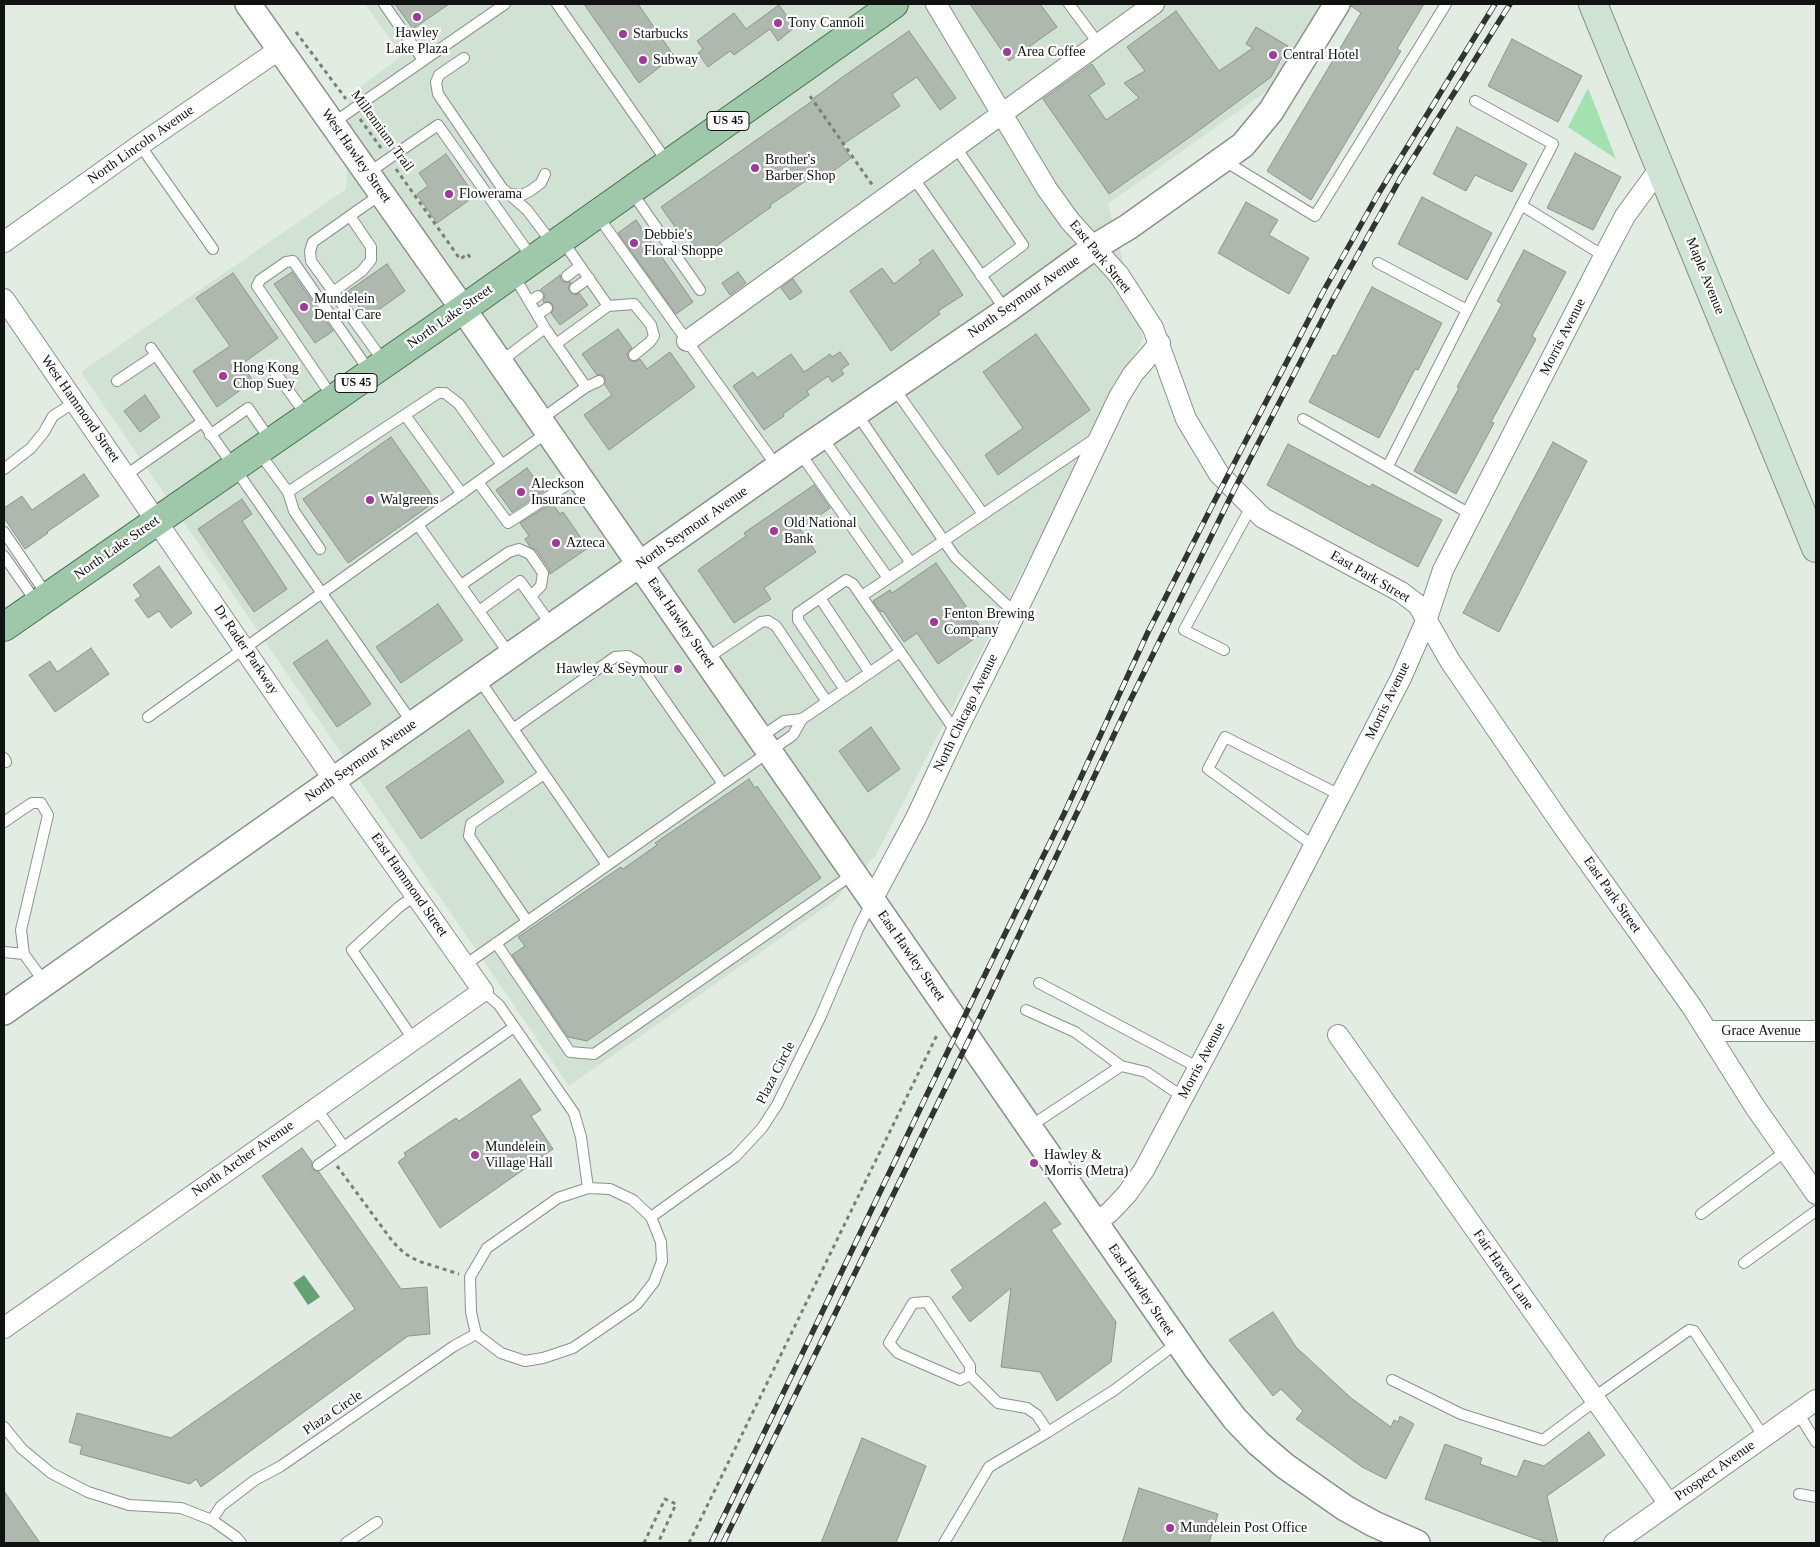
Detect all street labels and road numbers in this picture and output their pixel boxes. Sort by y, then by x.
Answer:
street label: Millennium Trail [347,87,417,175]
street label: North Lincoln Avenue [85,102,197,188]
street label: West Hawley Street [317,106,395,206]
road number: US 45 [707,112,749,130]
street label: East Park Street [1065,217,1135,297]
street label: Maple Avenue [1682,235,1728,317]
street label: North Seymour Avenue [965,252,1083,342]
street label: North Lake Street [404,281,496,353]
street label: Morris Avenue [1536,296,1590,378]
street label: West Hammond Street [37,352,123,466]
road number: US 45 [335,373,377,392]
street label: North Seymour Avenue [633,483,751,573]
street label: North Lake Street [71,512,163,584]
street label: East Park Street [1327,547,1413,607]
street label: East Hawley Street [643,574,719,672]
street label: Dr Rader Parkway [210,602,282,698]
street label: North Chicago Avenue [930,651,1002,775]
street label: Morris Avenue [1362,660,1414,742]
street label: North Seymour Avenue [302,716,420,806]
street label: East Hammond Street [367,830,451,940]
street label: East Park Street [1579,854,1645,936]
street label: East Hawley Street [873,907,949,1005]
street label: Morris Avenue [1175,1020,1229,1102]
street label: Grace Avenue [1721,1023,1801,1039]
street label: Plaza Circle [753,1039,799,1107]
street label: North Archer Avenue [189,1117,297,1201]
street label: Fair Haven Lane [1469,1227,1537,1313]
street label: East Hawley Street [1104,1241,1178,1339]
street label: Plaza Circle [300,1387,366,1439]
street label: Prospect Avenue [1672,1437,1758,1505]

